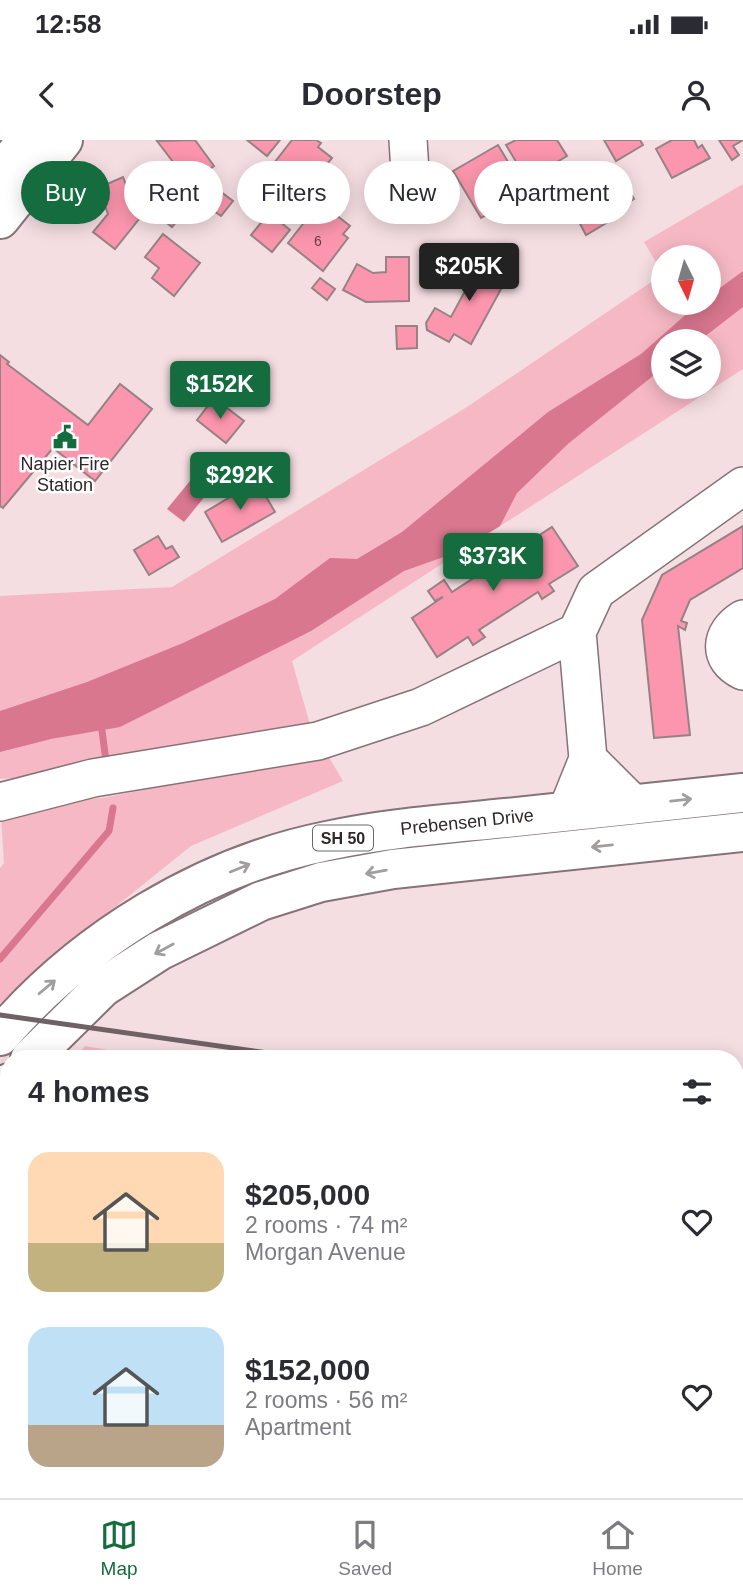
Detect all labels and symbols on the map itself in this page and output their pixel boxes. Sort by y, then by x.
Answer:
house number: 6 [314,233,322,249]
pin: $205K [420,244,518,303]
north arrow [651,245,721,315]
pin: $152K [171,362,269,421]
public building icon: Napier Fire Station [51,423,79,451]
pin: $292K [191,452,289,512]
place label: Napier Fire Station [20,454,110,495]
pin: $373K [444,533,542,593]
one-way arrow [669,793,692,806]
street label: Prebensen Drive [399,805,535,839]
road number: SH 50 [313,825,373,850]
one-way arrow [591,840,614,853]
one-way arrow [228,860,250,873]
one-way arrow [365,866,388,879]
one-way arrow [154,942,174,956]
one-way arrow [38,979,56,995]

